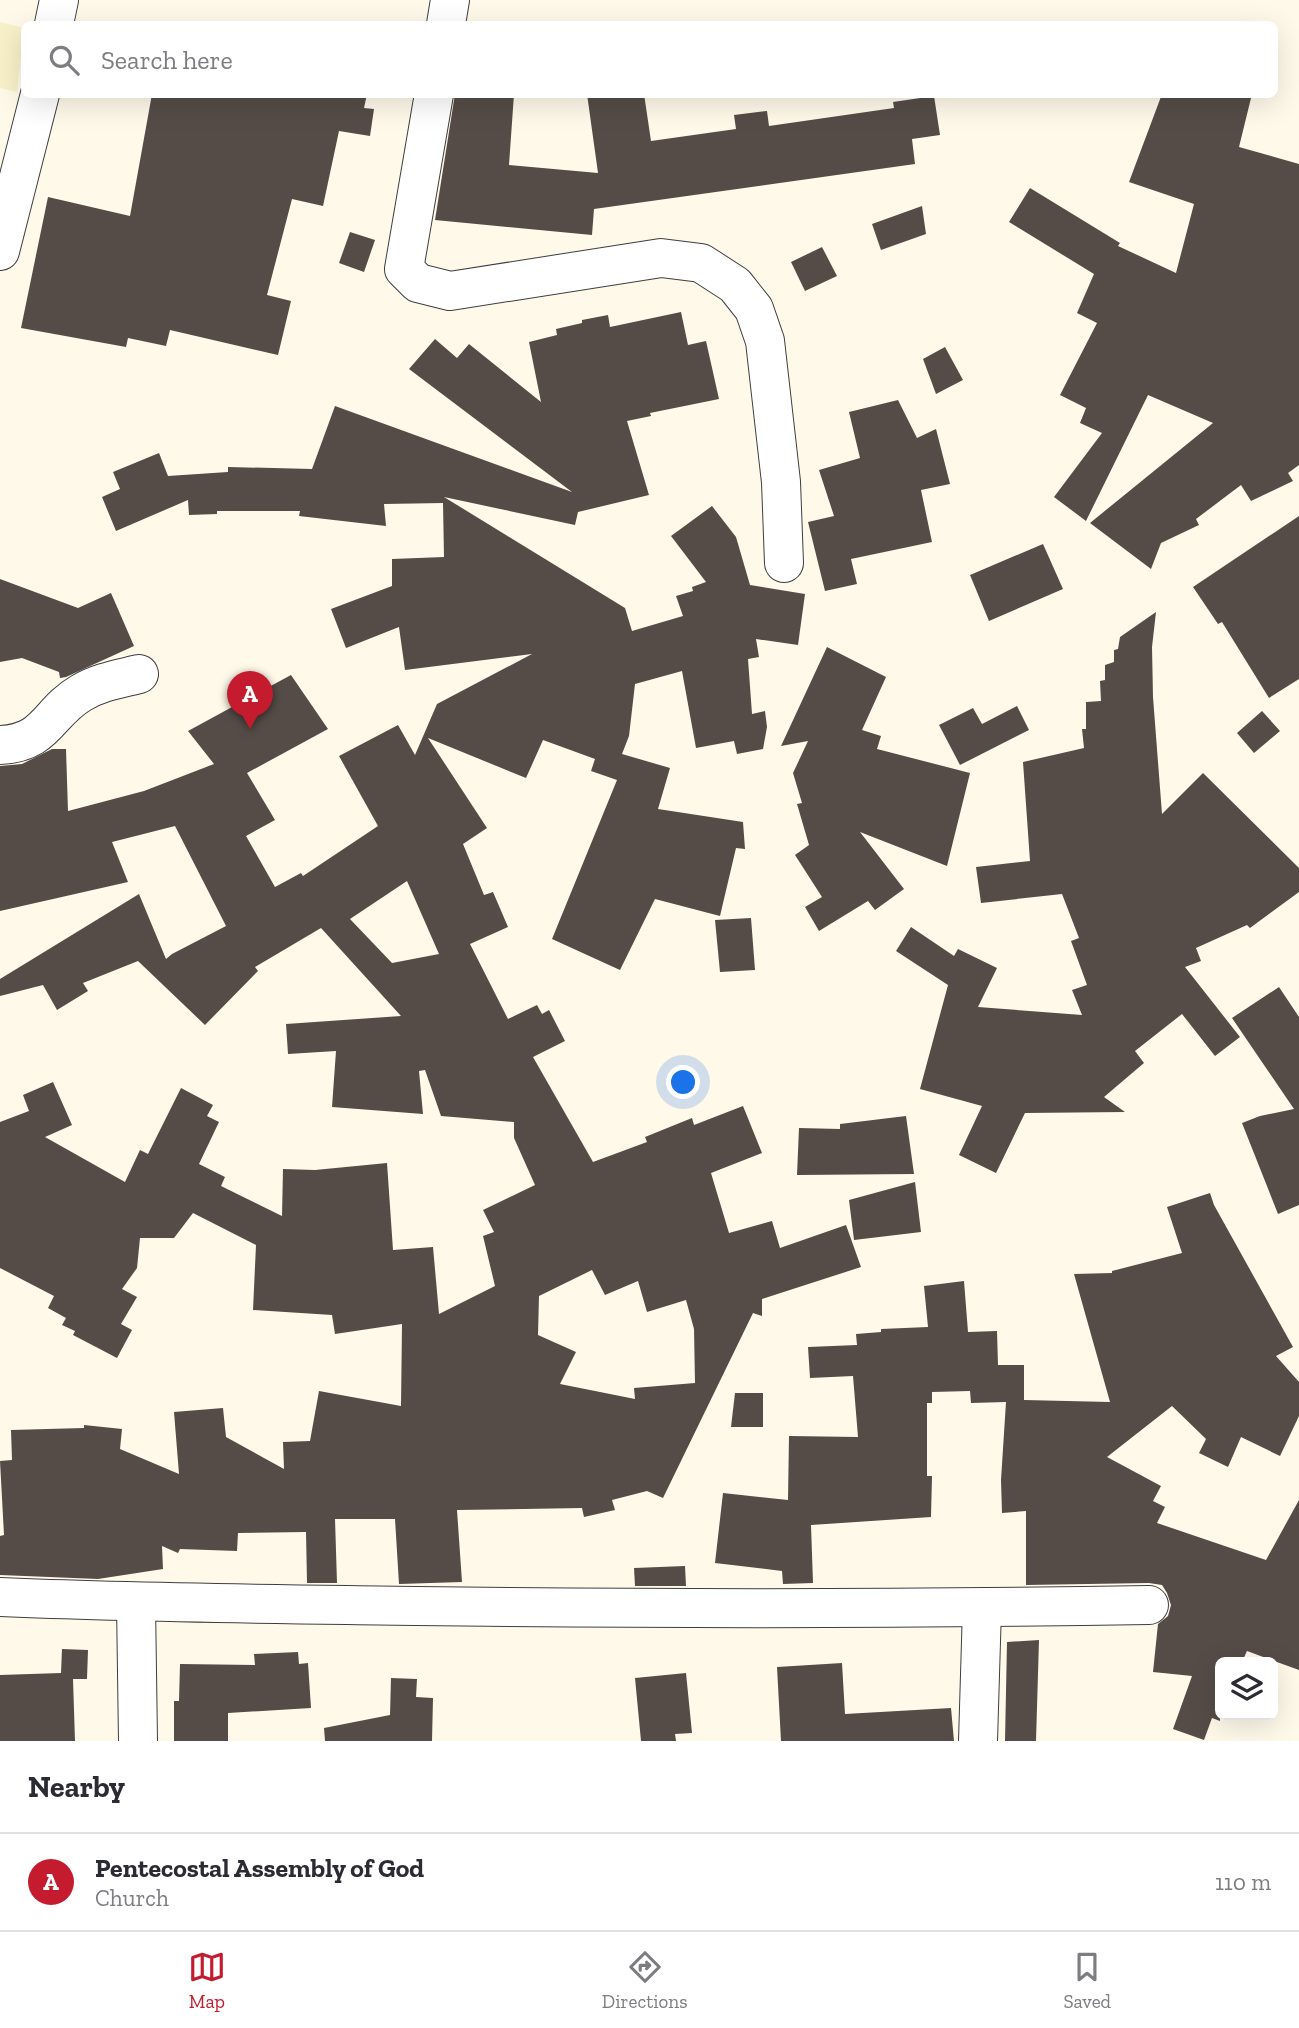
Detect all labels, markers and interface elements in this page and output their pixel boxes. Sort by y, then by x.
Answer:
search box [21,21,1278,98]
icon: search [45,41,83,79]
text: Search here [101,44,233,76]
pin: A [227,671,273,729]
your location [666,1065,700,1099]
map controls [1215,1657,1278,1720]
button: layers [1215,1657,1278,1720]
text: Nearby [28,1769,125,1805]
text: Pentecostal Assembly of God [95,1852,424,1884]
text: A [43,1868,59,1896]
text: 110 m [1215,1868,1271,1896]
text: Church [95,1884,169,1912]
tab: Map [188,1948,226,2013]
tab: Directions [602,1948,688,2013]
tab: Saved [1063,1948,1111,2013]

